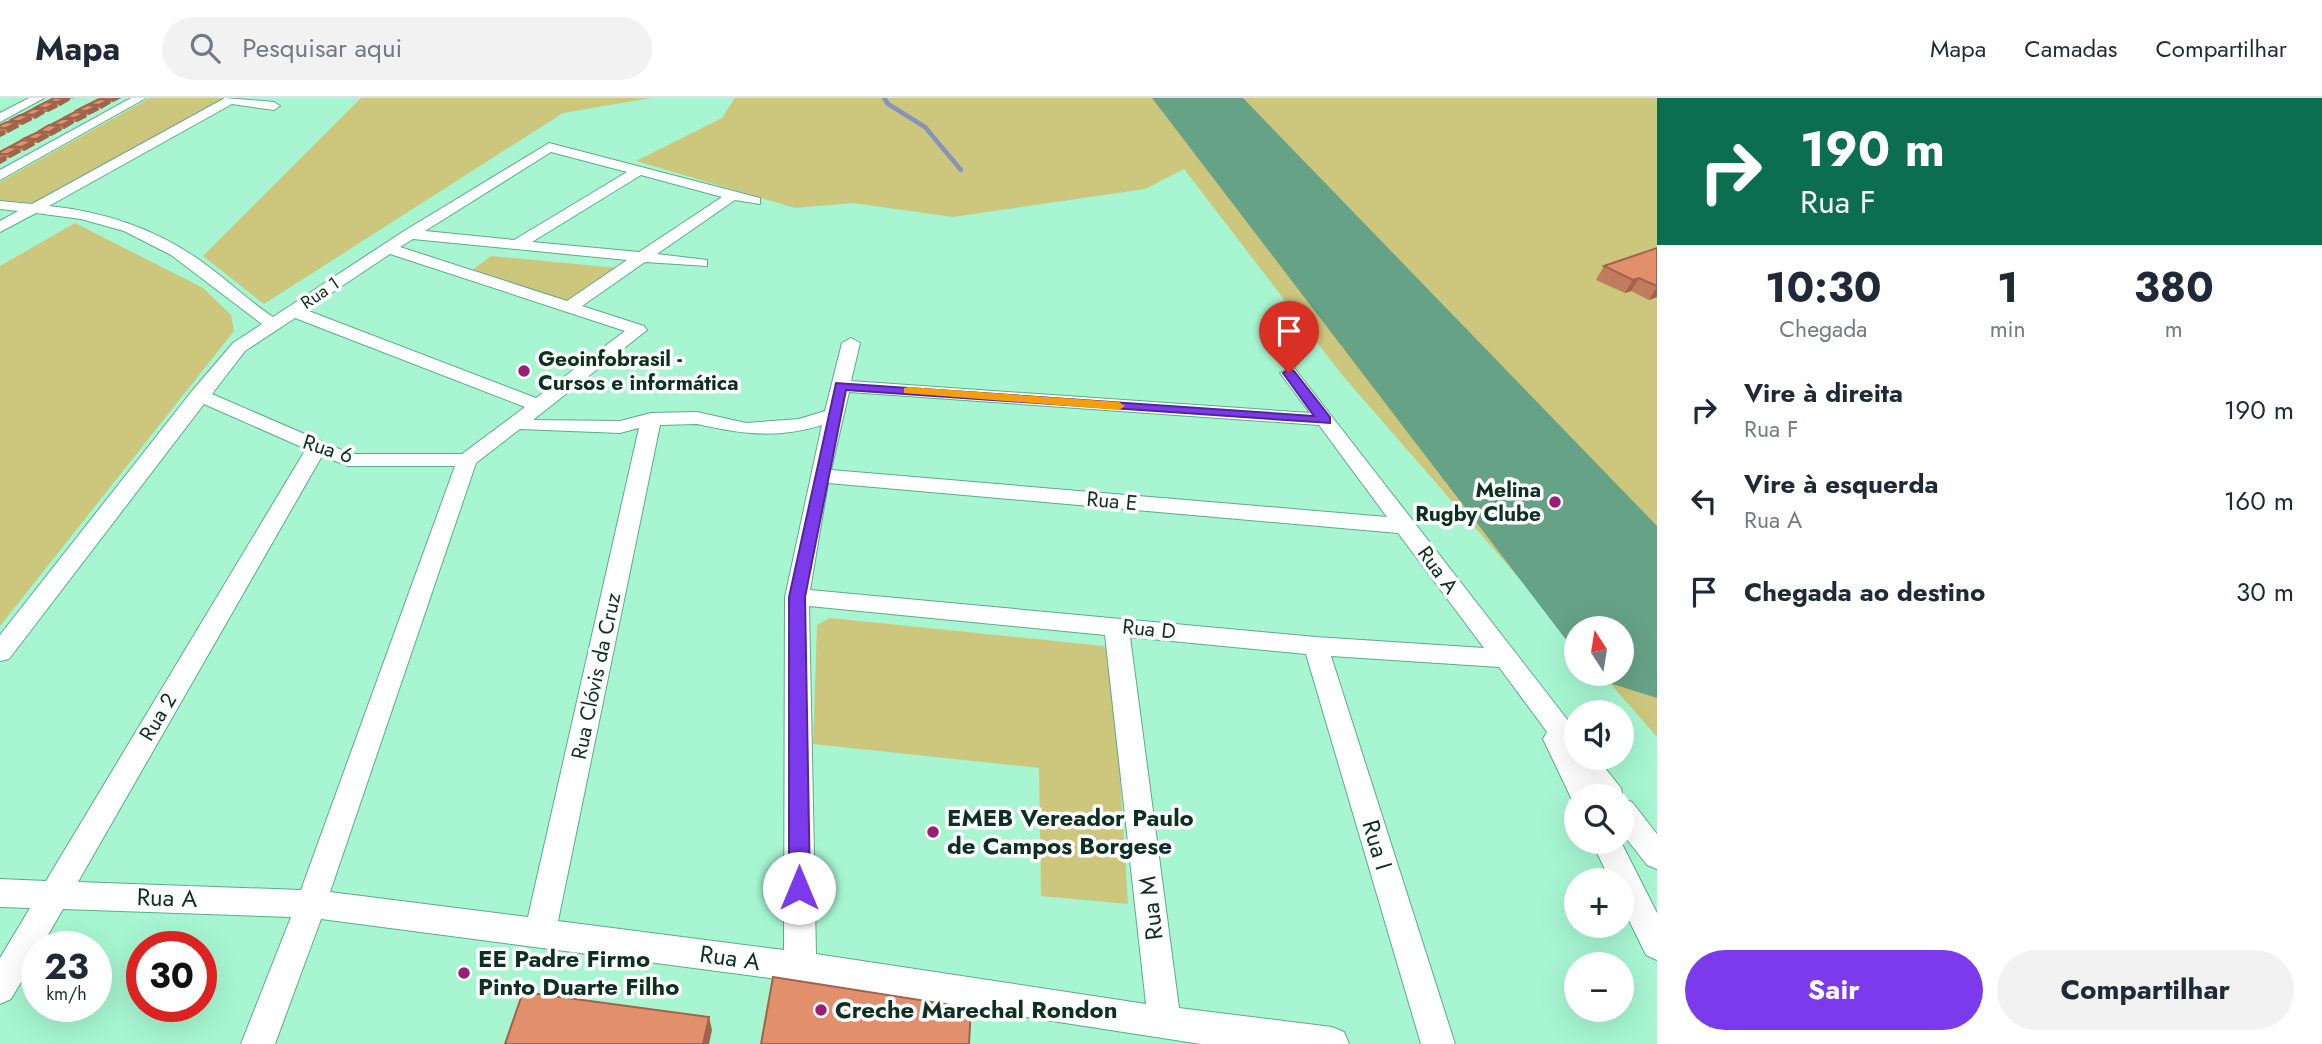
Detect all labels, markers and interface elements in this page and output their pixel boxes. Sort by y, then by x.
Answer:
search box [162,17,652,80]
text: Mapa [35,25,120,72]
icon: search [186,29,224,67]
text: Pesquisar aqui [242,29,402,67]
text: Mapa [1930,31,1986,66]
text: Camadas [2024,31,2117,66]
text: Compartilhar [2155,31,2287,66]
text: 190 m [1800,114,1945,184]
icon: right [1685,126,1776,217]
text: Rua F [1800,179,1876,225]
text: 10:30 [1765,257,1882,318]
text: 1 [1997,257,2018,318]
text: 380 [2134,257,2214,318]
street label: Rua 1 [295,271,345,315]
pin [1259,301,1319,373]
icon: arrive [1270,312,1308,350]
text: Chegada [1779,312,1867,346]
text: min [1990,312,2026,346]
text: m [2165,312,2183,346]
place label: Geoinfobrasil - Cursos e informática [538,344,739,398]
marker: Geoinfobrasil - Cursos e informática [516,363,532,379]
text: Vire à direita [1744,374,1903,412]
icon: right [1685,391,1723,429]
text: 190 m [2224,391,2294,429]
text: Rua F [1744,412,1798,446]
street label: Rua 6 [299,427,357,471]
text: Vire à esquerda [1744,465,1939,503]
place label: Melina Rugby Clube [1415,475,1541,529]
icon: left [1685,482,1723,520]
text: 160 m [2224,482,2294,520]
street label: Rua E [1085,484,1139,518]
marker: Melina Rugby Clube [1547,494,1563,510]
text: Rua A [1744,503,1802,537]
street label: Rua A [1410,540,1466,600]
icon: arrive [1685,573,1723,611]
text: Chegada ao destino [1744,573,1985,611]
text: 30 m [2236,573,2294,611]
street label: Rua Clóvis da Cruz [564,590,628,762]
street label: Rua D [1121,611,1177,647]
north arrow [1564,616,1634,686]
map controls [1564,616,1634,1022]
street label: Rua 2 [132,687,184,747]
button: sound [1564,700,1634,770]
button: search [1564,784,1634,854]
place label: EMEB Vereador Paulo de Campos Borgese [947,800,1194,863]
street label: Rua I [1353,816,1402,874]
marker: EMEB Vereador Paulo de Campos Borgese [925,824,941,840]
position arrow [762,851,836,925]
button: + [1564,868,1634,938]
street label: Rua M [1129,874,1172,942]
street label: Rua A [136,879,198,916]
speed limit sign: 30 [126,931,217,1022]
street label: Rua A [698,936,763,979]
place label: EE Padre Firmo Pinto Duarte Filho [478,941,679,1004]
text: 23 [44,942,89,992]
button: Sair [1685,950,1983,1030]
button: Compartilhar [1997,950,2294,1030]
button: − [1564,952,1634,1022]
marker: EE Padre Firmo Pinto Duarte Filho [456,965,472,981]
text: km/h [46,981,87,1007]
place label: Creche Marechal Rondon [835,992,1118,1027]
marker: Creche Marechal Rondon [813,1002,829,1018]

